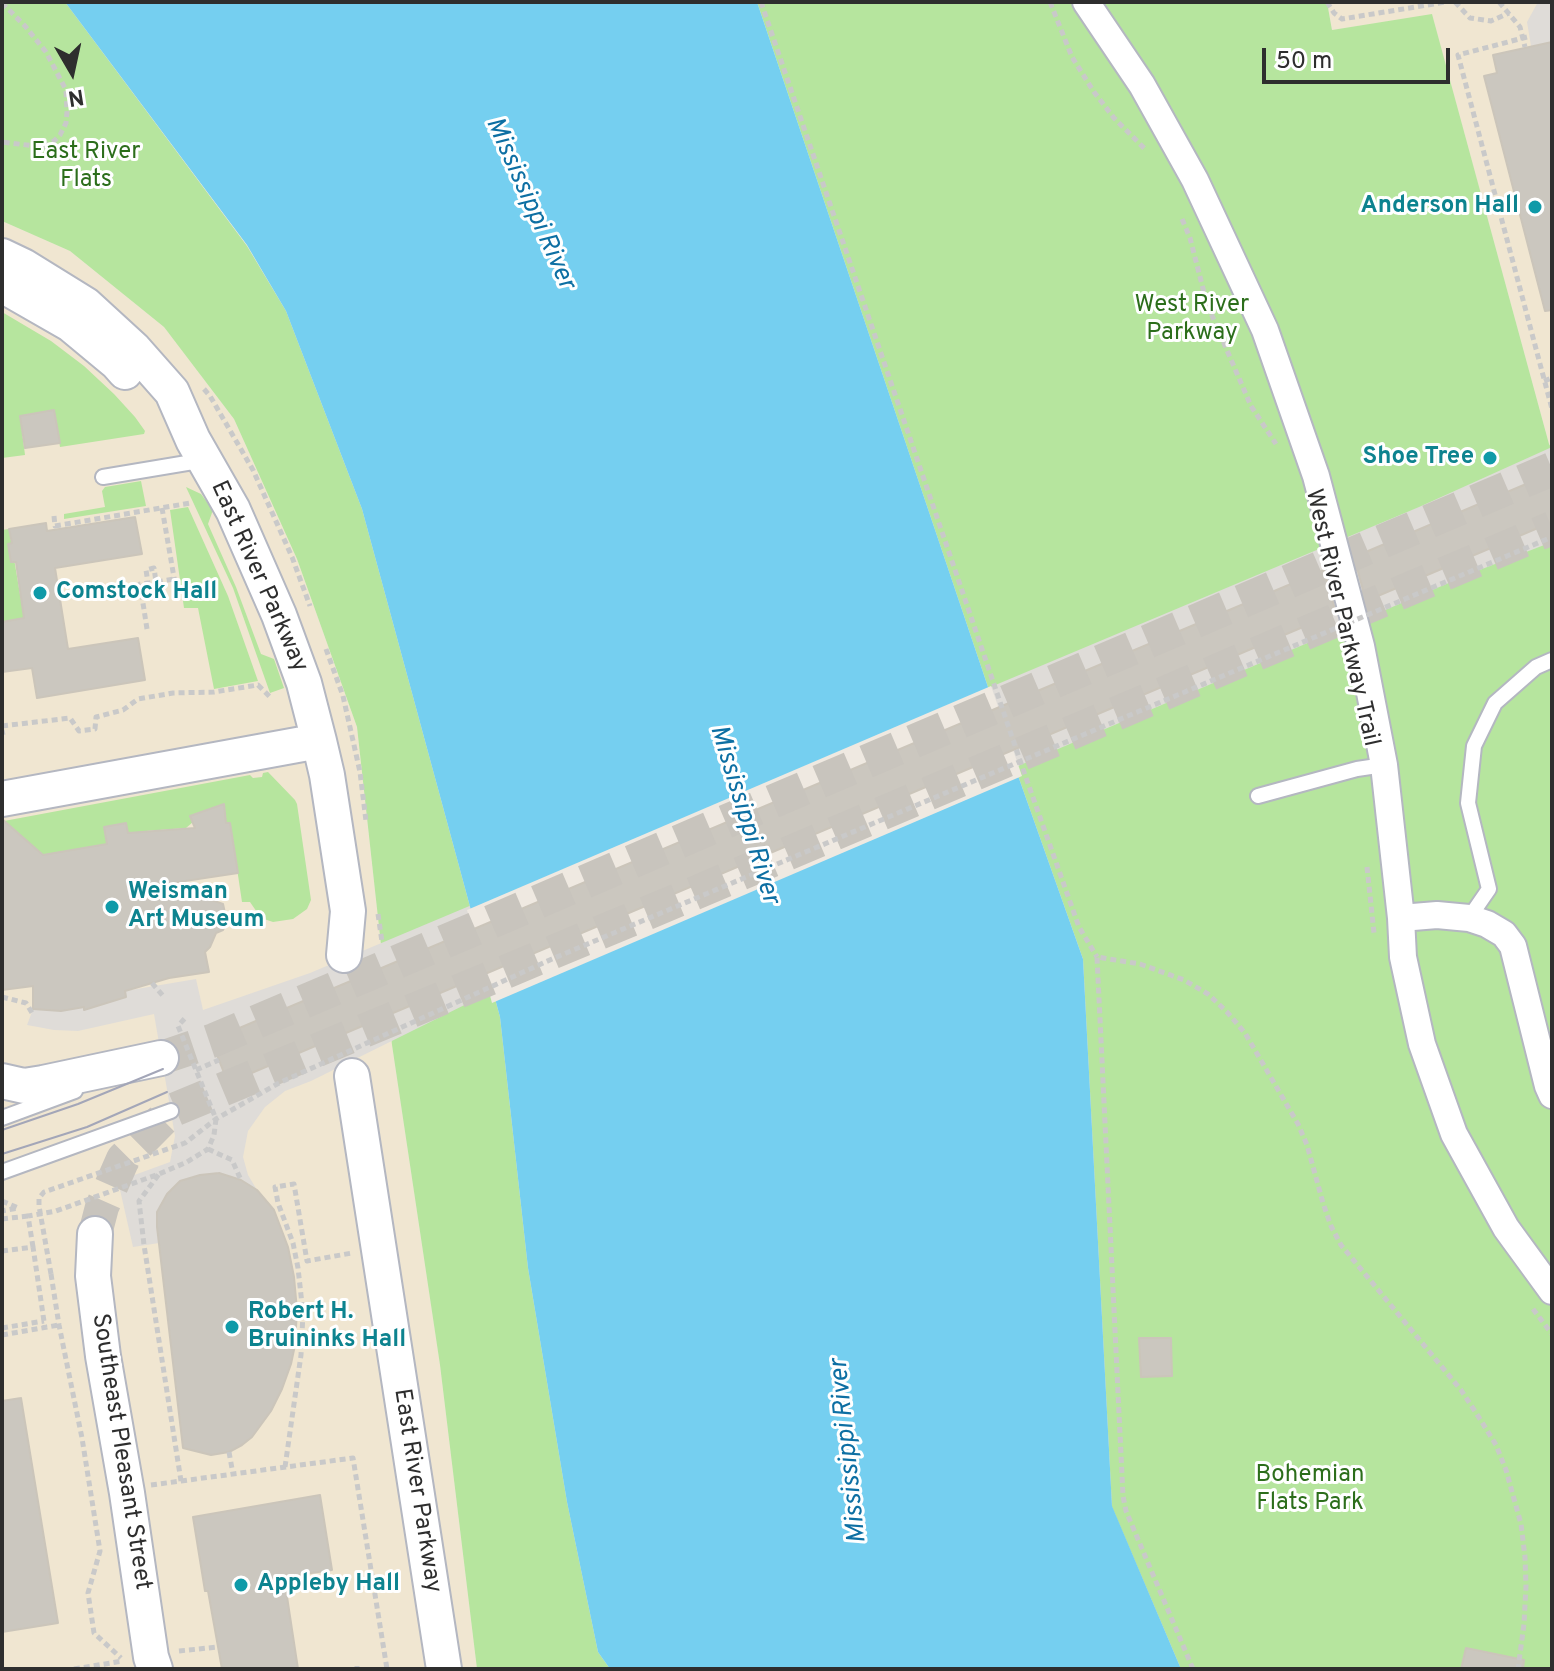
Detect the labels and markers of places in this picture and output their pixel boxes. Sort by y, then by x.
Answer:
place label: Anderson Hall [1361,193,1519,221]
marker: Anderson Hall [1526,198,1544,216]
place label: Shoe Tree [1362,444,1474,472]
marker: Shoe Tree [1481,449,1499,467]
place label: Comstock Hall [56,579,217,607]
marker: Comstock Hall [31,584,49,602]
place label: Weisman Art Museum [128,879,265,935]
marker: Weisman Art Museum [103,898,121,916]
place label: Robert H. Bruininks Hall [248,1299,406,1355]
marker: Robert H. Bruininks Hall [223,1318,241,1336]
place label: Appleby Hall [257,1571,400,1599]
marker: Appleby Hall [232,1576,250,1594]

